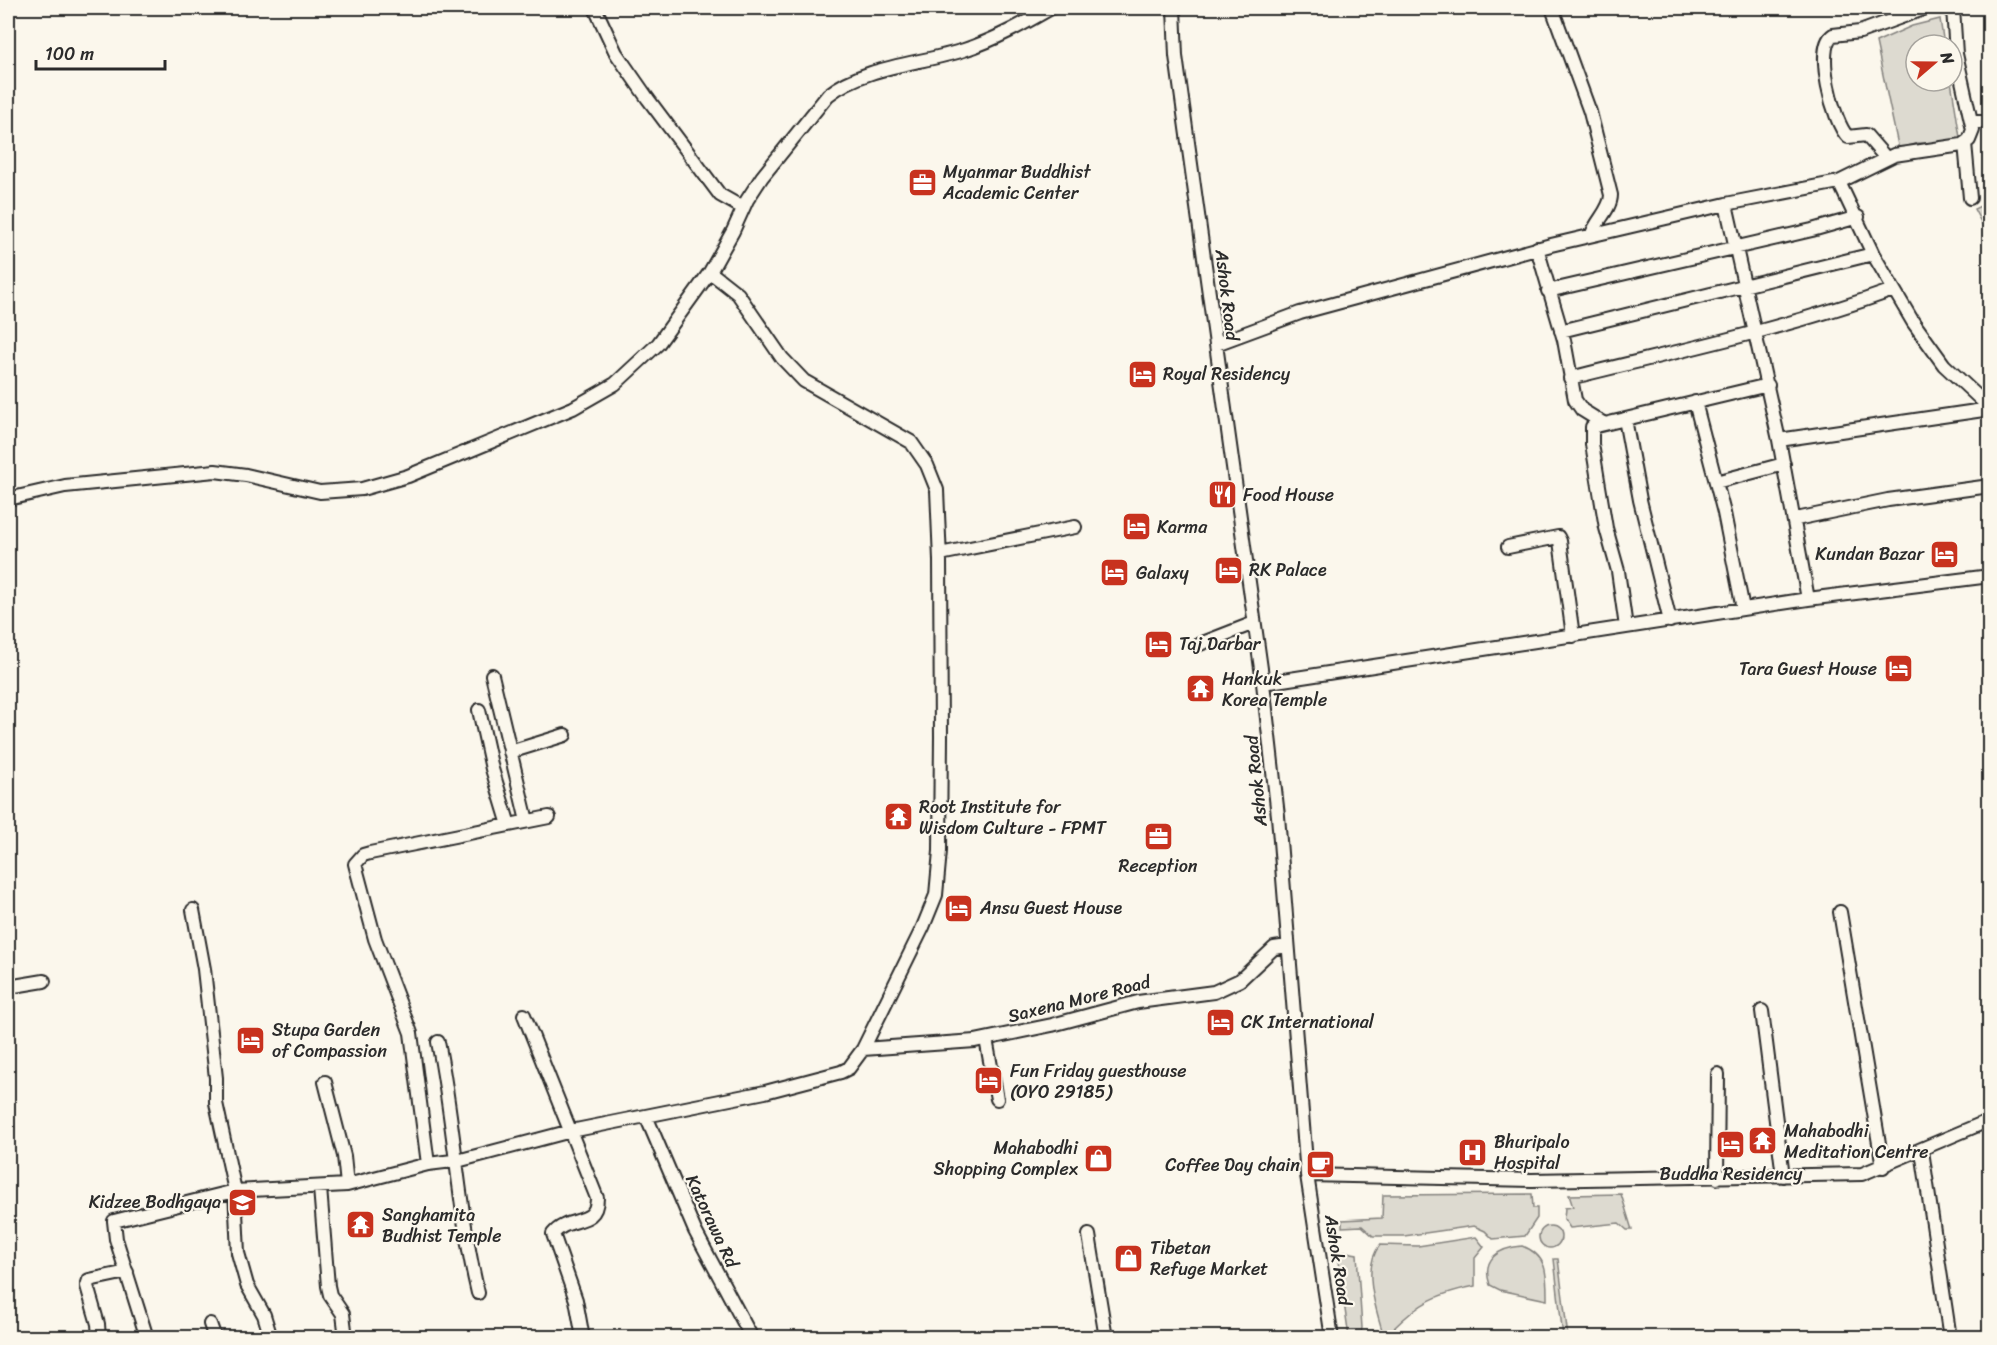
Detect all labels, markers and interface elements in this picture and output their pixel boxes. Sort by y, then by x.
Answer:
scale bar [36,33,165,71]
north arrow [1904,33,1964,93]
text: 100 m [45,38,94,70]
text: N [1932,47,1963,69]
place label: Myanmar Buddhist Academic Center [942,156,1091,209]
office icon: Myanmar Buddhist Academic Center [906,166,938,198]
street label: Ashok Road [1205,247,1249,344]
hotel icon: Royal Residency [1126,358,1158,390]
place label: Royal Residency [1163,358,1291,390]
restaurant icon: Food House [1206,479,1238,511]
place label: Food House [1243,479,1334,511]
hotel icon: Karma [1120,511,1152,543]
place label: Karma [1157,511,1208,543]
place label: Kundan Bazar [1815,538,1926,570]
hotel icon: Kundan Bazar [1929,538,1961,570]
hotel icon: RK Palace [1212,554,1244,586]
place label: RK Palace [1249,554,1327,586]
hotel icon: Galaxy [1099,557,1131,589]
place label: Galaxy [1136,557,1190,589]
hotel icon: Taj Darbar [1142,628,1174,660]
place label: Taj Darbar [1179,628,1262,660]
place label: Tara Guest House [1739,653,1877,685]
hotel icon: Tara Guest House [1882,653,1914,685]
place label: Hankuk Korea Temple [1222,663,1327,716]
temple icon: Hankuk Korea Temple [1185,673,1217,705]
street label: Ashok Road [1235,732,1277,829]
place label: Root Institute for Wisdom Culture - FPMT [919,791,1107,844]
temple icon: Root Institute for Wisdom Culture - FPMT [882,801,914,833]
office icon: Reception [1142,821,1174,853]
place label: Reception [1119,850,1198,882]
hotel icon: Ansu Guest House [943,892,975,924]
place label: Ansu Guest House [979,892,1122,924]
street label: Saxena More Road [1004,965,1155,1032]
hotel icon: CK International [1204,1006,1236,1038]
place label: CK International [1241,1006,1375,1038]
place label: Stupa Garden of Compassion [272,1014,387,1067]
hotel icon: Stupa Garden of Compassion [235,1024,267,1056]
place label: Fun Friday guesthouse (OYO 29185) [1010,1055,1186,1108]
hotel icon: Fun Friday guesthouse (OYO 29185) [973,1065,1005,1097]
place label: Mahabodhi Meditation Centre [1784,1115,1929,1168]
temple icon: Mahabodhi Meditation Centre [1747,1125,1779,1157]
place label: Bhuripalo Hospital [1494,1126,1570,1179]
hotel icon: Buddha Residency [1715,1129,1747,1161]
place label: Mahabodhi Shopping Complex [934,1132,1079,1185]
hospital icon: Bhuripalo Hospital [1457,1136,1489,1168]
shop icon: Mahabodhi Shopping Complex [1083,1142,1115,1174]
place label: Coffee Day chain [1165,1149,1300,1181]
cafe icon: Coffee Day chain [1305,1149,1337,1181]
place label: Buddha Residency [1660,1158,1803,1190]
street label: Katorawa Rd [676,1169,748,1274]
place label: Kidzee Bodhgaya [89,1186,221,1218]
school or university icon: Kidzee Bodhgaya [226,1186,258,1218]
place label: Sanghamita Budhist Temple [382,1199,502,1252]
temple icon: Sanghamita Budhist Temple [345,1209,377,1241]
street label: Ashok Road [1315,1211,1361,1309]
place label: Tibetan Refuge Market [1150,1232,1268,1285]
shop icon: Tibetan Refuge Market [1113,1242,1145,1274]

